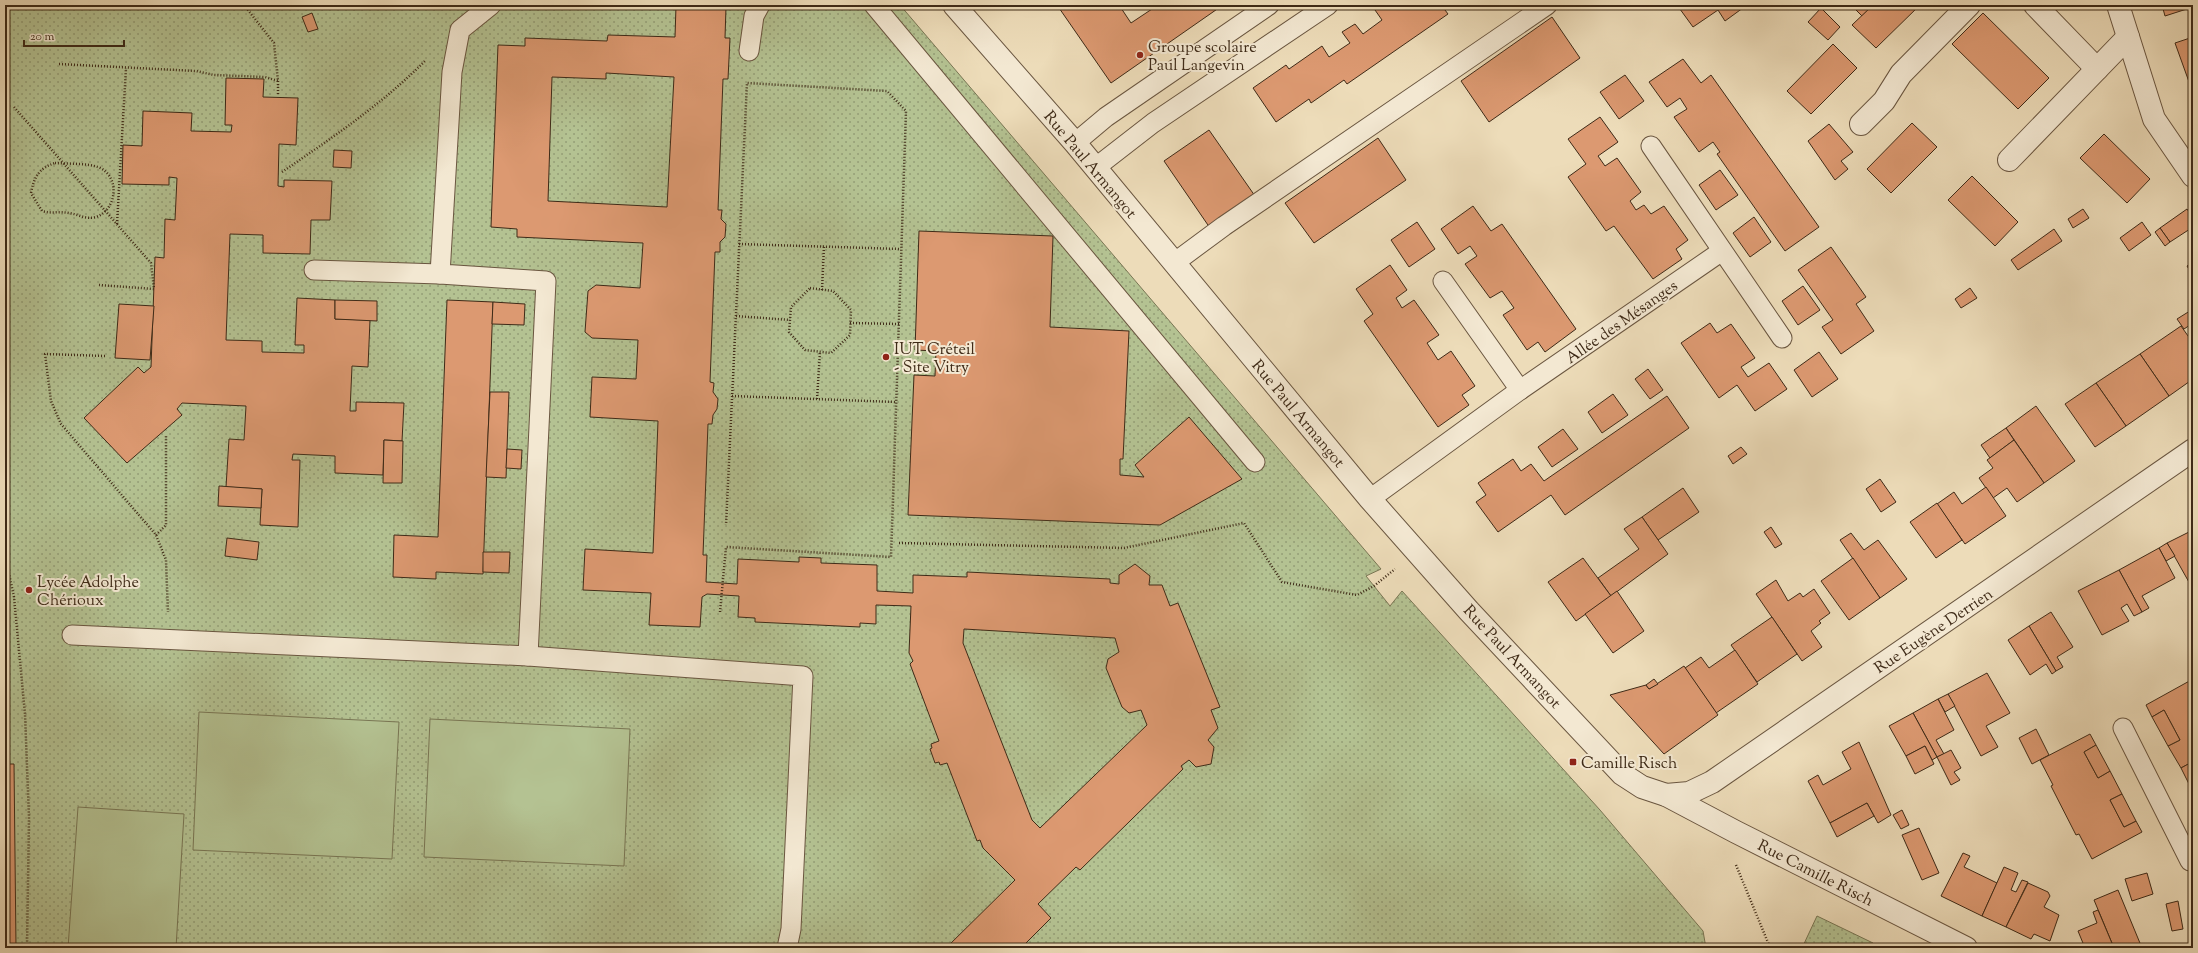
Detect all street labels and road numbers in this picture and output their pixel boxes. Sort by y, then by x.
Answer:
street label: Rue Paul Armangot [1037,107,1141,225]
street label: Allée des Mésanges [1562,276,1683,370]
street label: Rue Paul Armangot [1245,356,1349,474]
street label: Rue Eugène Derrien [1870,583,1999,680]
street label: Rue Paul Armangot [1457,601,1566,715]
street label: Rue Camille Risch [1753,835,1877,914]

